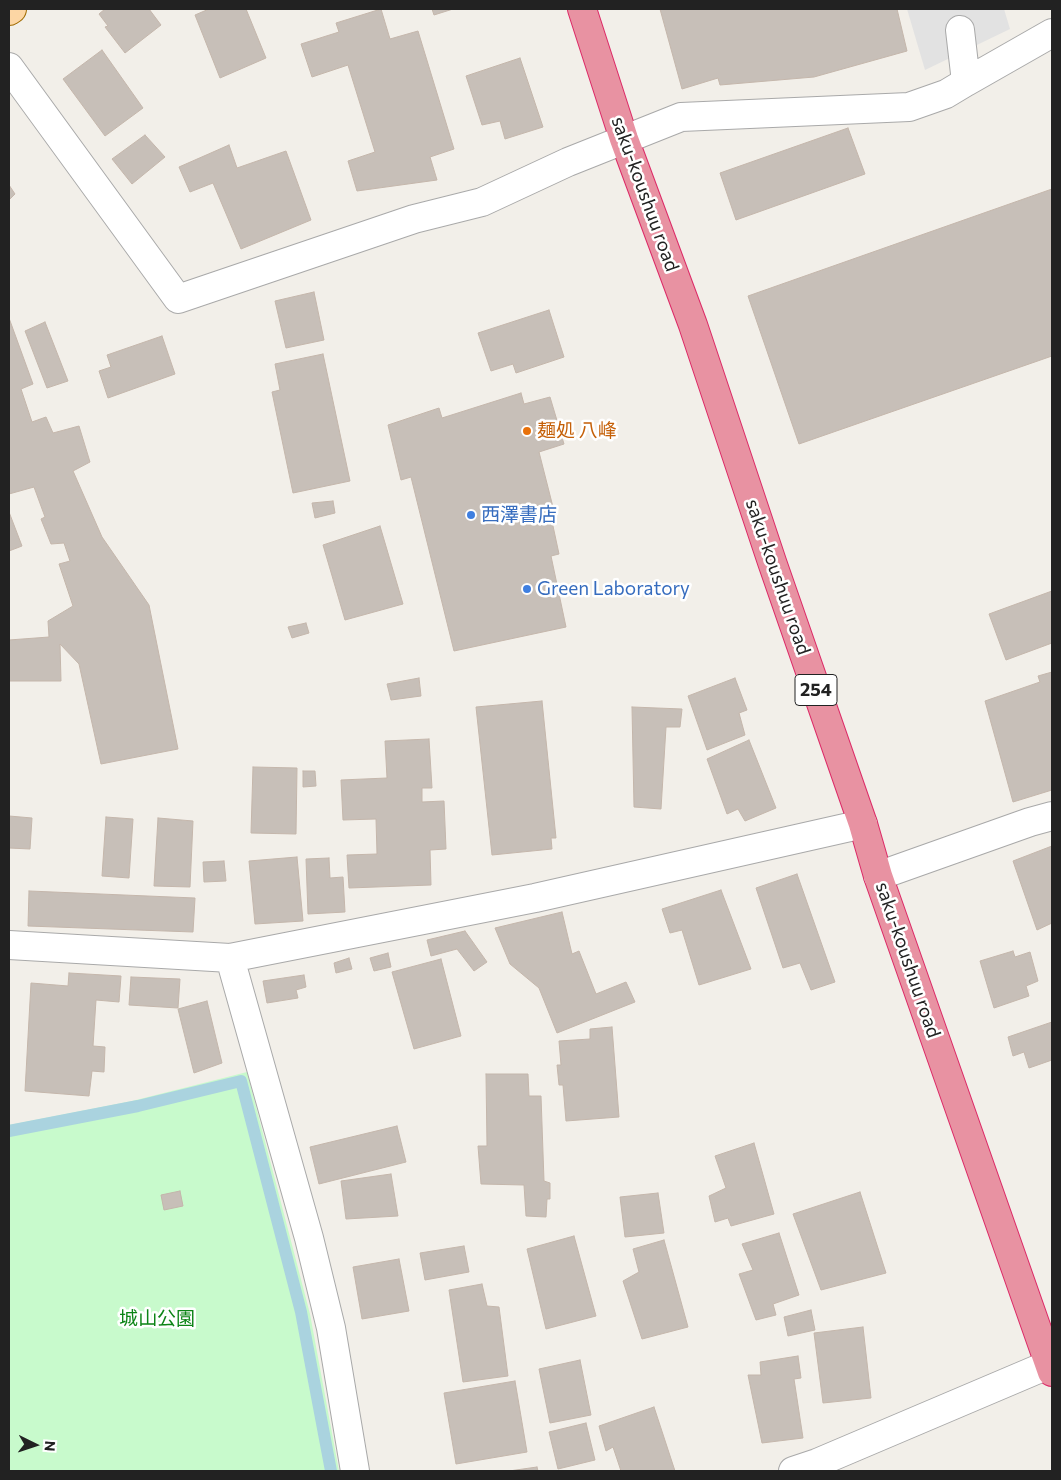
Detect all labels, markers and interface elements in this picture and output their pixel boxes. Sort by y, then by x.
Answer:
street label: saku-koushuu road [606,113,684,275]
place label: 麺処 八峰 [537,420,617,442]
marker: 麺処 八峰 [521,425,533,437]
street label: saku-koushuu road [741,496,815,658]
place label: 西澤書店 [481,504,557,526]
marker: 西澤書店 [465,509,477,521]
place label: Green Laboratory [537,578,690,600]
marker: Green Laboratory [521,583,533,595]
road number: 254 [795,674,837,706]
street label: saku-koushuu road [871,879,945,1041]
park label: 城山公園 [119,1308,195,1330]
north arrow [10,1420,60,1470]
text: N [42,1440,59,1452]

